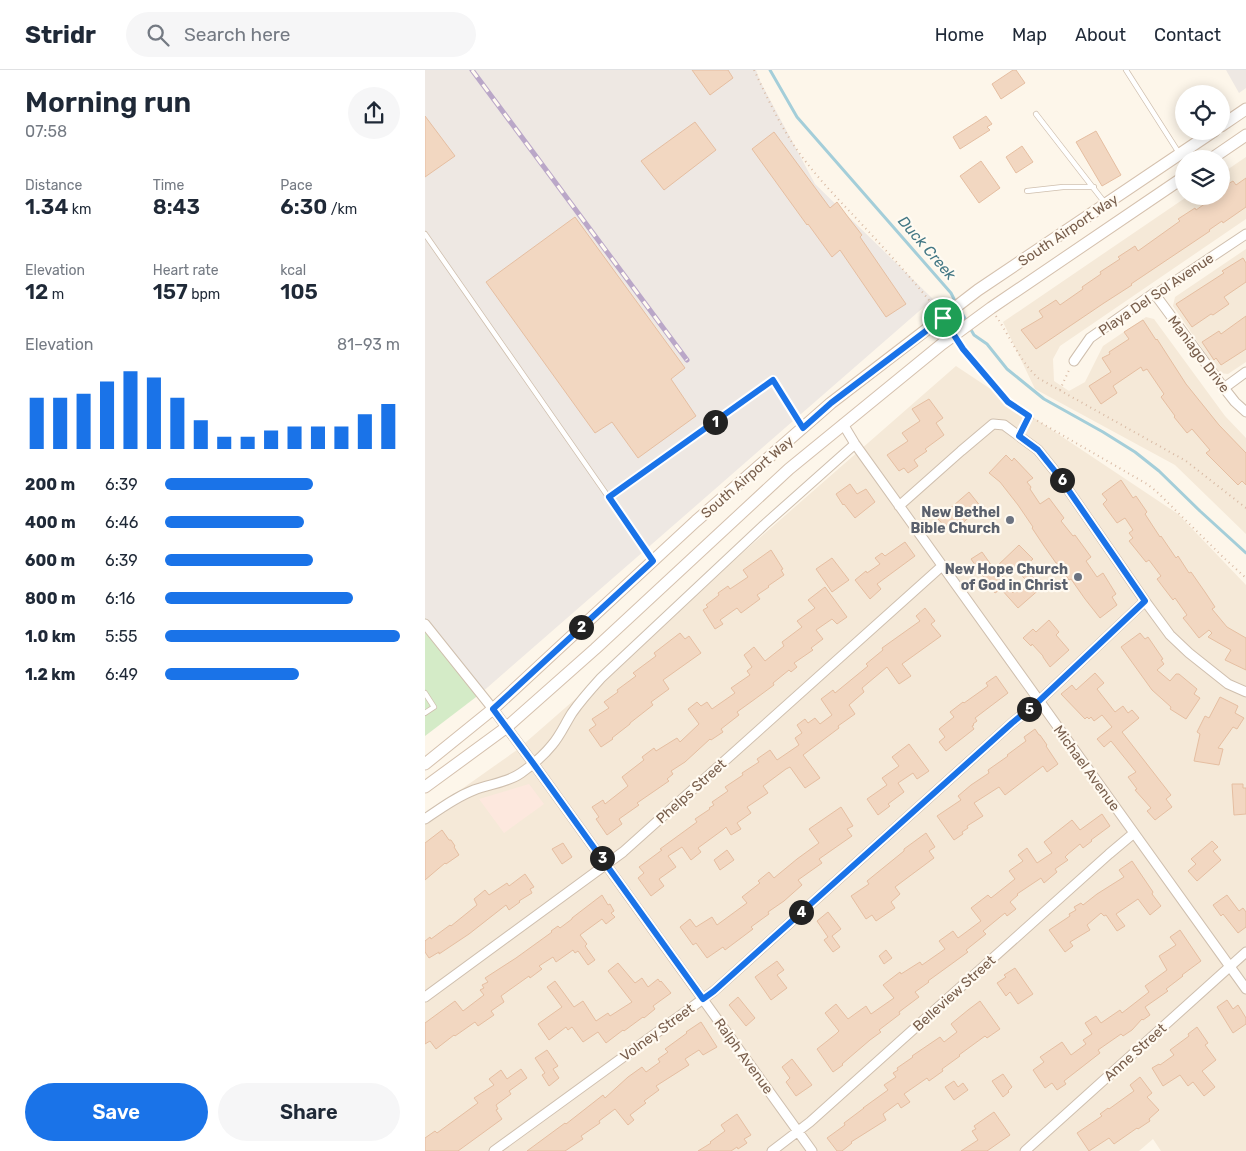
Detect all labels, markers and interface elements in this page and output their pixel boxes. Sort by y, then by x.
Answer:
search box [126,12,476,57]
text: Stridr [25,21,96,49]
icon: search [144,21,172,49]
text: Search here [184,23,291,46]
text: Home [935,24,984,46]
text: Map [1012,24,1047,46]
text: About [1075,24,1126,46]
text: Contact [1154,24,1221,46]
map controls [1175,85,1230,205]
button: locate [1175,85,1230,140]
text: Morning run [25,86,191,119]
button: share [348,87,400,139]
text: 07:58 [25,122,67,141]
button: layers [1175,150,1230,205]
text: Distance [25,177,82,194]
text: Time [153,177,184,194]
text: Pace [280,177,312,194]
street label: South Airport Way [1015,191,1122,270]
text: 1.34 [25,194,68,219]
text: 8:43 [153,194,200,219]
text: 6:30 [280,194,327,219]
text: km [68,201,92,218]
text: /km [327,201,357,218]
water label: Duck Creek [894,212,960,284]
street label: Playa Del Sol Avenue [1096,249,1217,339]
text: Elevation [25,262,85,279]
text: Heart rate [153,262,219,279]
text: kcal [280,262,306,279]
text: 12 [25,279,48,304]
text: 157 [153,279,188,304]
text: 105 [280,279,318,304]
text: m [48,286,64,303]
text: bpm [188,286,220,303]
pin [922,297,964,339]
icon: arrive [929,304,957,332]
street label: Maniago Drive [1164,312,1233,396]
text: Elevation [25,335,94,354]
text: 81–93 m [337,335,400,354]
pin: 1 [703,410,727,434]
text: 1 [712,414,719,431]
street label: South Airport Way [698,432,797,522]
pin: 6 [1049,468,1075,492]
text: 6 [1058,472,1067,489]
text: 200 m [25,475,75,494]
text: 6:39 [105,475,138,494]
place label: New Bethel Bible Church [910,504,1000,537]
text: 400 m [25,513,76,532]
text: 6:46 [105,513,138,532]
marker: New Bethel Bible Church [1004,514,1016,526]
text: 600 m [25,551,75,570]
text: 6:39 [105,551,138,570]
place label: New Hope Church of God in Christ [945,561,1068,594]
marker: New Hope Church of God in Christ [1072,571,1084,583]
text: 800 m [25,589,76,608]
text: 6:16 [105,589,135,608]
pin: 2 [569,614,593,640]
text: 2 [577,619,586,636]
text: 1.0 km [25,627,76,646]
text: 5:55 [105,627,138,646]
text: 1.2 km [25,665,75,684]
text: 6:49 [105,665,138,684]
pin: 5 [1017,696,1041,722]
text: 5 [1025,701,1034,718]
street label: Michael Avenue [1050,722,1123,815]
street label: Phelps Street [653,755,730,827]
pin: 3 [589,846,615,870]
text: 3 [598,850,607,867]
pin: 4 [789,900,813,924]
text: 4 [797,904,806,921]
street label: Belleview Street [910,952,999,1035]
street label: Volney Street [617,1000,698,1065]
street label: Ralph Avenue [710,1015,777,1098]
street label: Anne Street [1101,1020,1170,1085]
button: Save [25,1083,208,1141]
button: Share [218,1083,400,1141]

